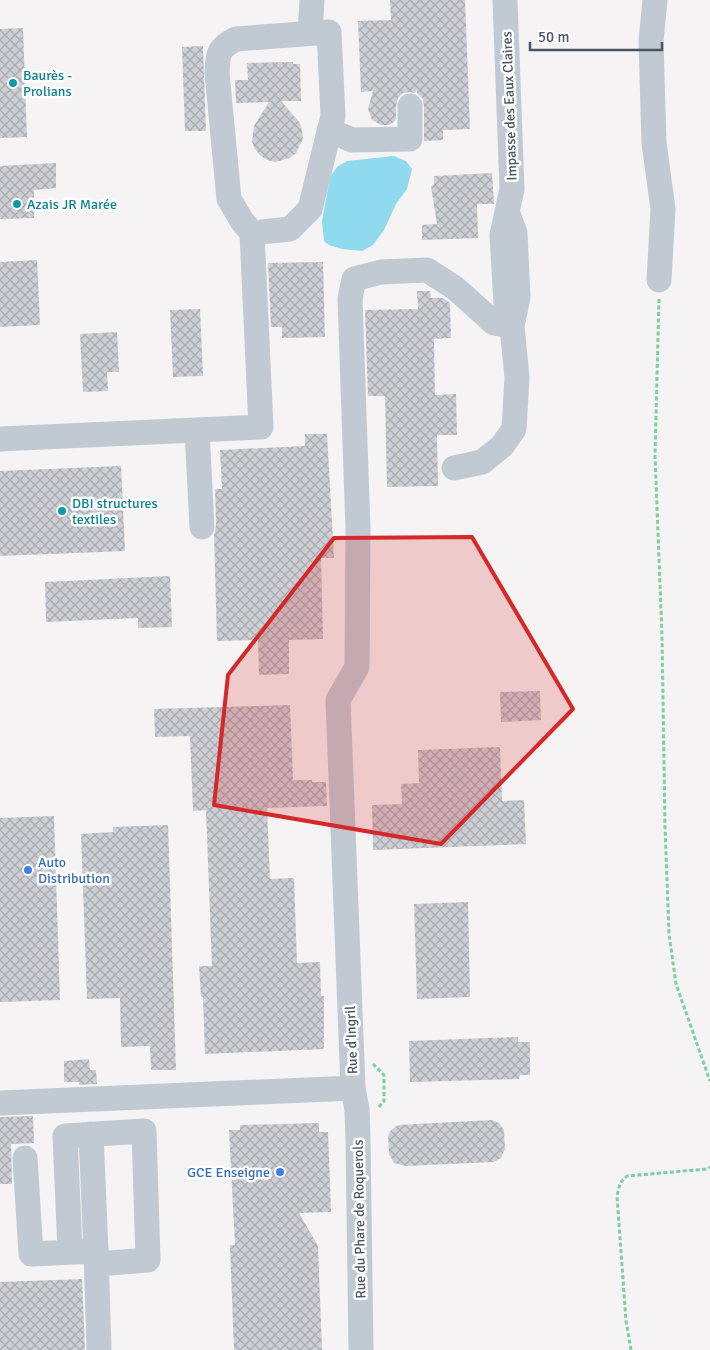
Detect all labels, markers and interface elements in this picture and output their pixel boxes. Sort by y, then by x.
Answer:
scale bar [530,20,662,52]
text: 50 m [538,28,569,46]
street label: Impasse des Eaux Claires [498,31,521,181]
place label: Baurès - Prolians [23,67,72,100]
marker: Baurès - Prolians [7,77,19,89]
place label: Azais JR Marée [27,196,117,213]
marker: Azais JR Marée [11,198,23,210]
place label: DBI structures textiles [72,495,158,528]
marker: DBI structures textiles [56,505,68,517]
place label: Auto Distribution [38,854,110,887]
marker: Auto Distribution [22,864,34,876]
street label: Rue d'Ingril [342,1005,361,1075]
street label: Rue du Phare de Roquerols [350,1139,369,1299]
place label: GCE Enseigne [187,1164,270,1181]
marker: GCE Enseigne [274,1166,286,1178]

